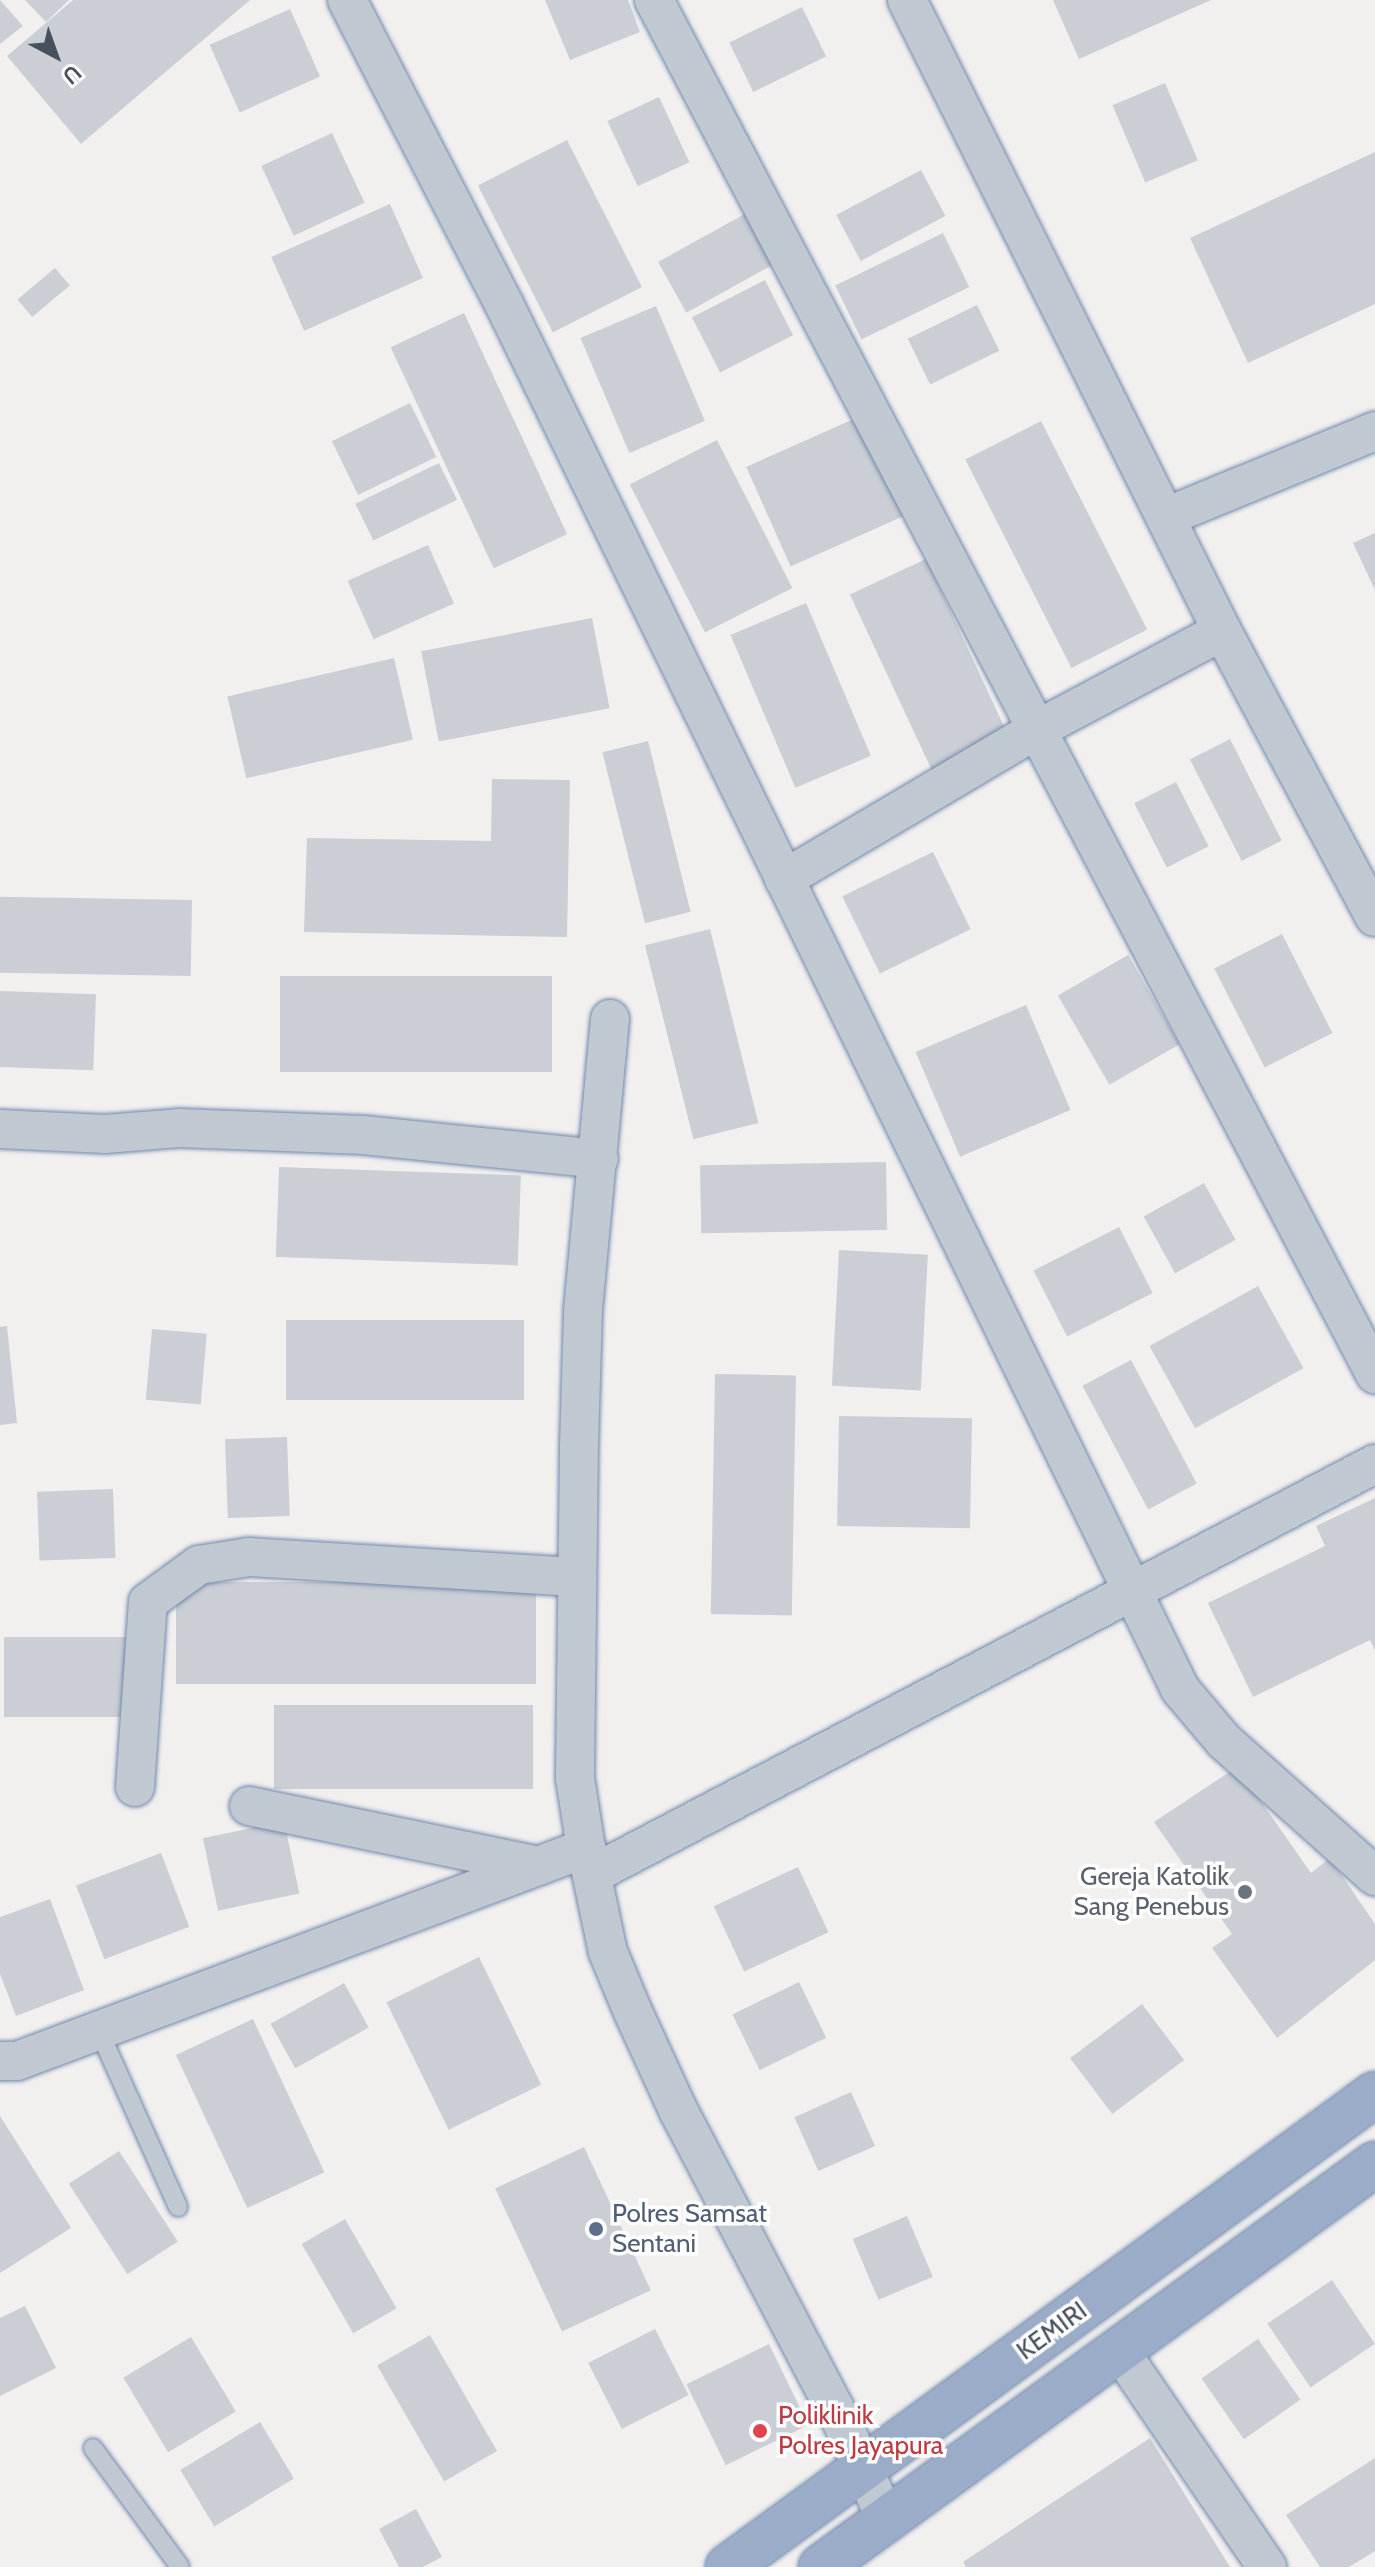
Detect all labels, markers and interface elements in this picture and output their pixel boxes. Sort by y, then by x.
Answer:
north arrow [16,16,96,96]
text: U [57,59,87,90]
place label: Gereja Katolik Sang Penebus [1073,1861,1229,1922]
marker: Gereja Katolik Sang Penebus [1236,1883,1254,1901]
place label: Polres Samsat Sentani [612,2198,767,2260]
marker: Polres Samsat Sentani [587,2220,605,2238]
street label: KEMIRI [1011,2295,1093,2367]
place label: Poliklinik Polres Jayapura [778,2400,943,2462]
marker: Poliklinik Polres Jayapura [749,2420,771,2442]

